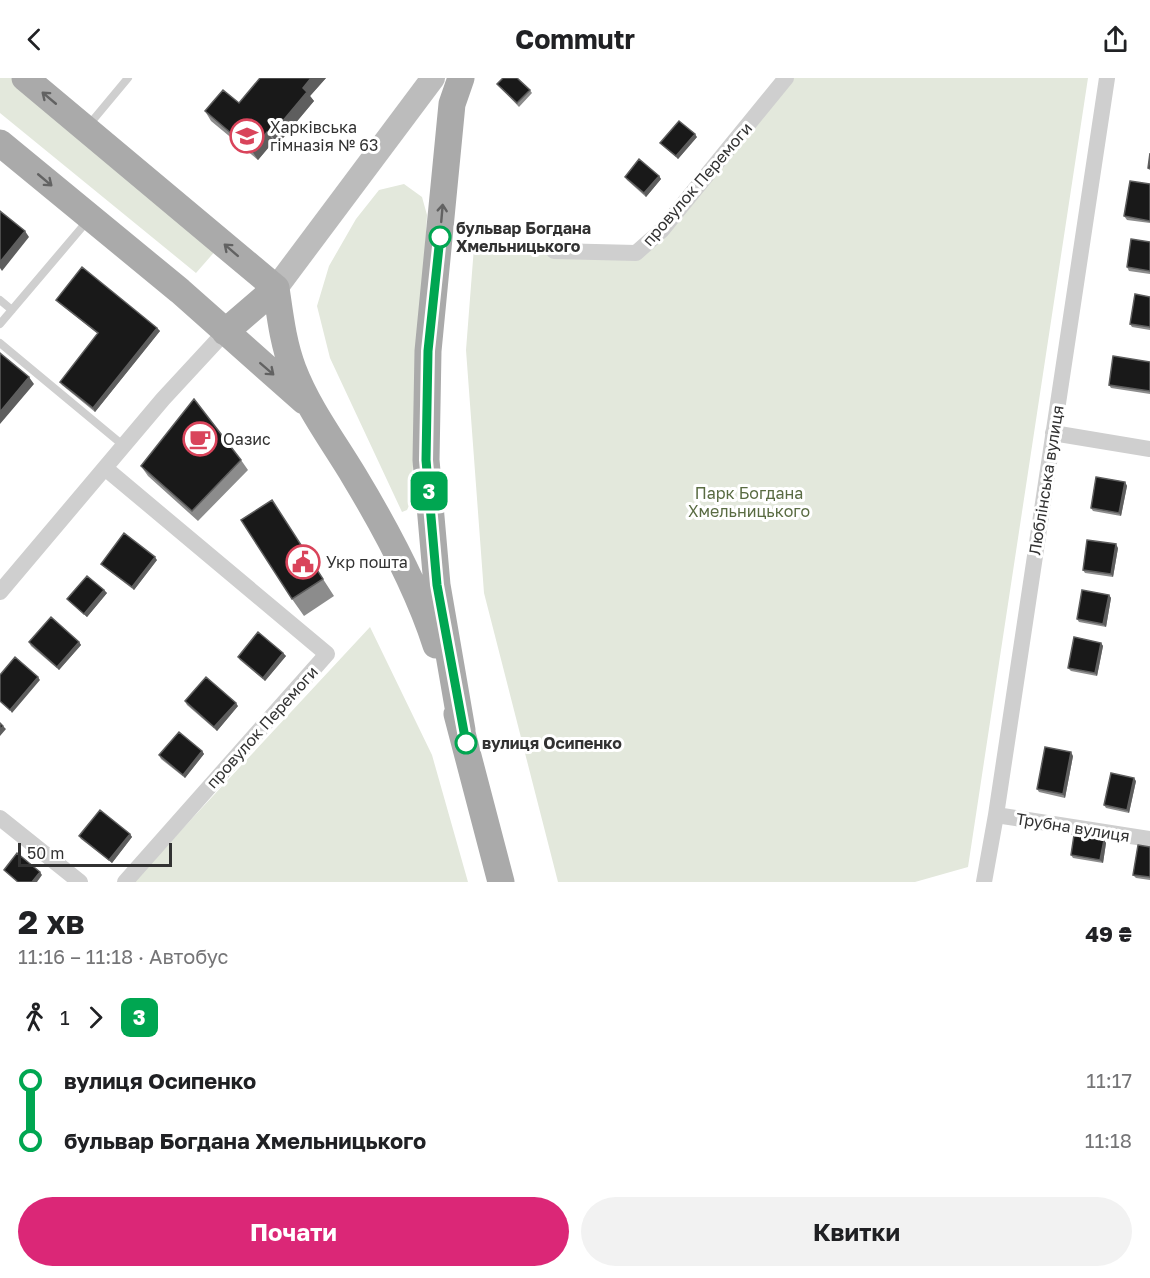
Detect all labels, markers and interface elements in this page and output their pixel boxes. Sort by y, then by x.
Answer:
icon: back [18,23,51,56]
text: Commutr [515,23,635,55]
icon: share [1099,23,1132,56]
one-way arrow [42,91,57,105]
place label: Харківська гімназія № 63 [270,117,378,155]
school or university icon: Харківська гімназія № 63 [229,118,265,154]
street label: провулок Перемоги [638,118,756,250]
one-way arrow [37,173,52,187]
one-way arrow [437,203,448,223]
place label: бульвар Богдана Хмельницького [456,218,591,256]
marker: бульвар Богдана Хмельницького [429,226,451,248]
one-way arrow [224,243,239,257]
one-way arrow [259,362,274,376]
street label: Люблінська вулиця [1024,404,1068,556]
cafe icon: Оазис [182,421,218,457]
place label: Оазис [223,429,271,449]
line badge: 3 [410,472,448,510]
text: 3 [423,478,435,504]
park label: Парк Богдана Хмельницького [688,483,810,521]
public building icon: Укр пошта [285,544,321,580]
place label: Укр пошта [326,552,408,572]
street label: провулок Перемоги [202,662,322,792]
marker: вулиця Осипенко [455,732,477,754]
place label: вулиця Осипенко [482,733,622,753]
street label: Трубна вулиця [1015,808,1131,846]
scale bar [18,840,172,868]
text: 50 m [27,843,64,863]
text: 2 хв [18,902,85,941]
text: 49 ₴ [1085,920,1132,947]
text: 11:16 – 11:18 · Автобус [18,944,228,968]
icon: walk [18,1001,51,1034]
icon: forward [79,1001,112,1034]
text: 3 [133,1004,146,1030]
text: 1 [60,1005,70,1029]
text: вулиця Осипенко [64,1067,256,1094]
text: 11:17 [1086,1068,1132,1092]
text: бульвар Богдана Хмельницького [64,1127,426,1154]
text: 11:18 [1085,1128,1132,1152]
button: Почати [18,1197,569,1266]
button: Квитки [581,1197,1132,1266]

